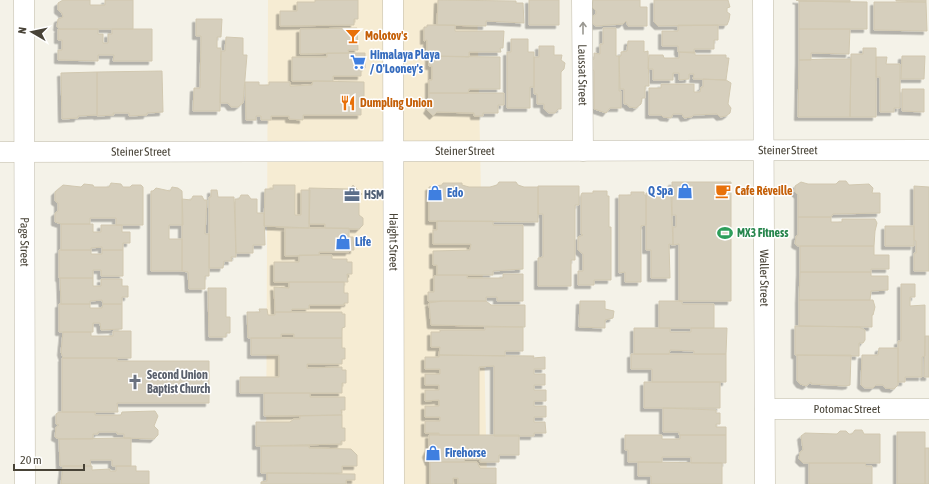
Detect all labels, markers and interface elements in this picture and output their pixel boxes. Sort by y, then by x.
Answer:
north arrow [12,12,52,52]
one-way arrow [579,22,587,35]
text: N [16,26,29,35]
bar icon: Molotov's [344,27,362,45]
place label: Molotov's [365,29,408,43]
street label: Laussat Street [575,44,590,106]
place label: Himalaya Playa / O'Looney's [370,48,440,76]
supermarket icon: Himalaya Playa / O'Looney's [349,53,367,71]
restaurant icon: Dumpling Union [339,94,357,112]
place label: Dumpling Union [360,96,433,110]
street label: Steiner Street [758,143,818,157]
street label: Steiner Street [435,144,495,158]
street label: Steiner Street [111,145,171,159]
shop icon: Q Spa [676,182,694,200]
cafe icon: Cafe Réveille [714,182,732,200]
shop icon: Edo [426,184,444,202]
place label: Q Spa [648,184,673,198]
place label: Cafe Réveille [735,184,793,198]
office icon: HSM [343,186,361,204]
place label: Edo [447,186,464,200]
place label: HSM [364,188,384,202]
street label: Haight Street [386,213,401,271]
street label: Page Street [17,217,32,267]
sports icon: MX3 Fitness [716,224,734,242]
place label: MX3 Fitness [737,226,789,240]
shop icon: Life [334,233,352,251]
place label: Life [355,235,372,249]
street label: Waller Street [757,249,771,307]
place label: Second Union Baptist Church [147,368,211,396]
church icon: Second Union Baptist Church [126,373,144,391]
street label: Potomac Street [813,402,881,416]
shop icon: Firehorse [424,444,442,462]
scale bar [14,446,84,472]
place label: Firehorse [445,446,487,460]
text: 20 m [20,453,42,467]

